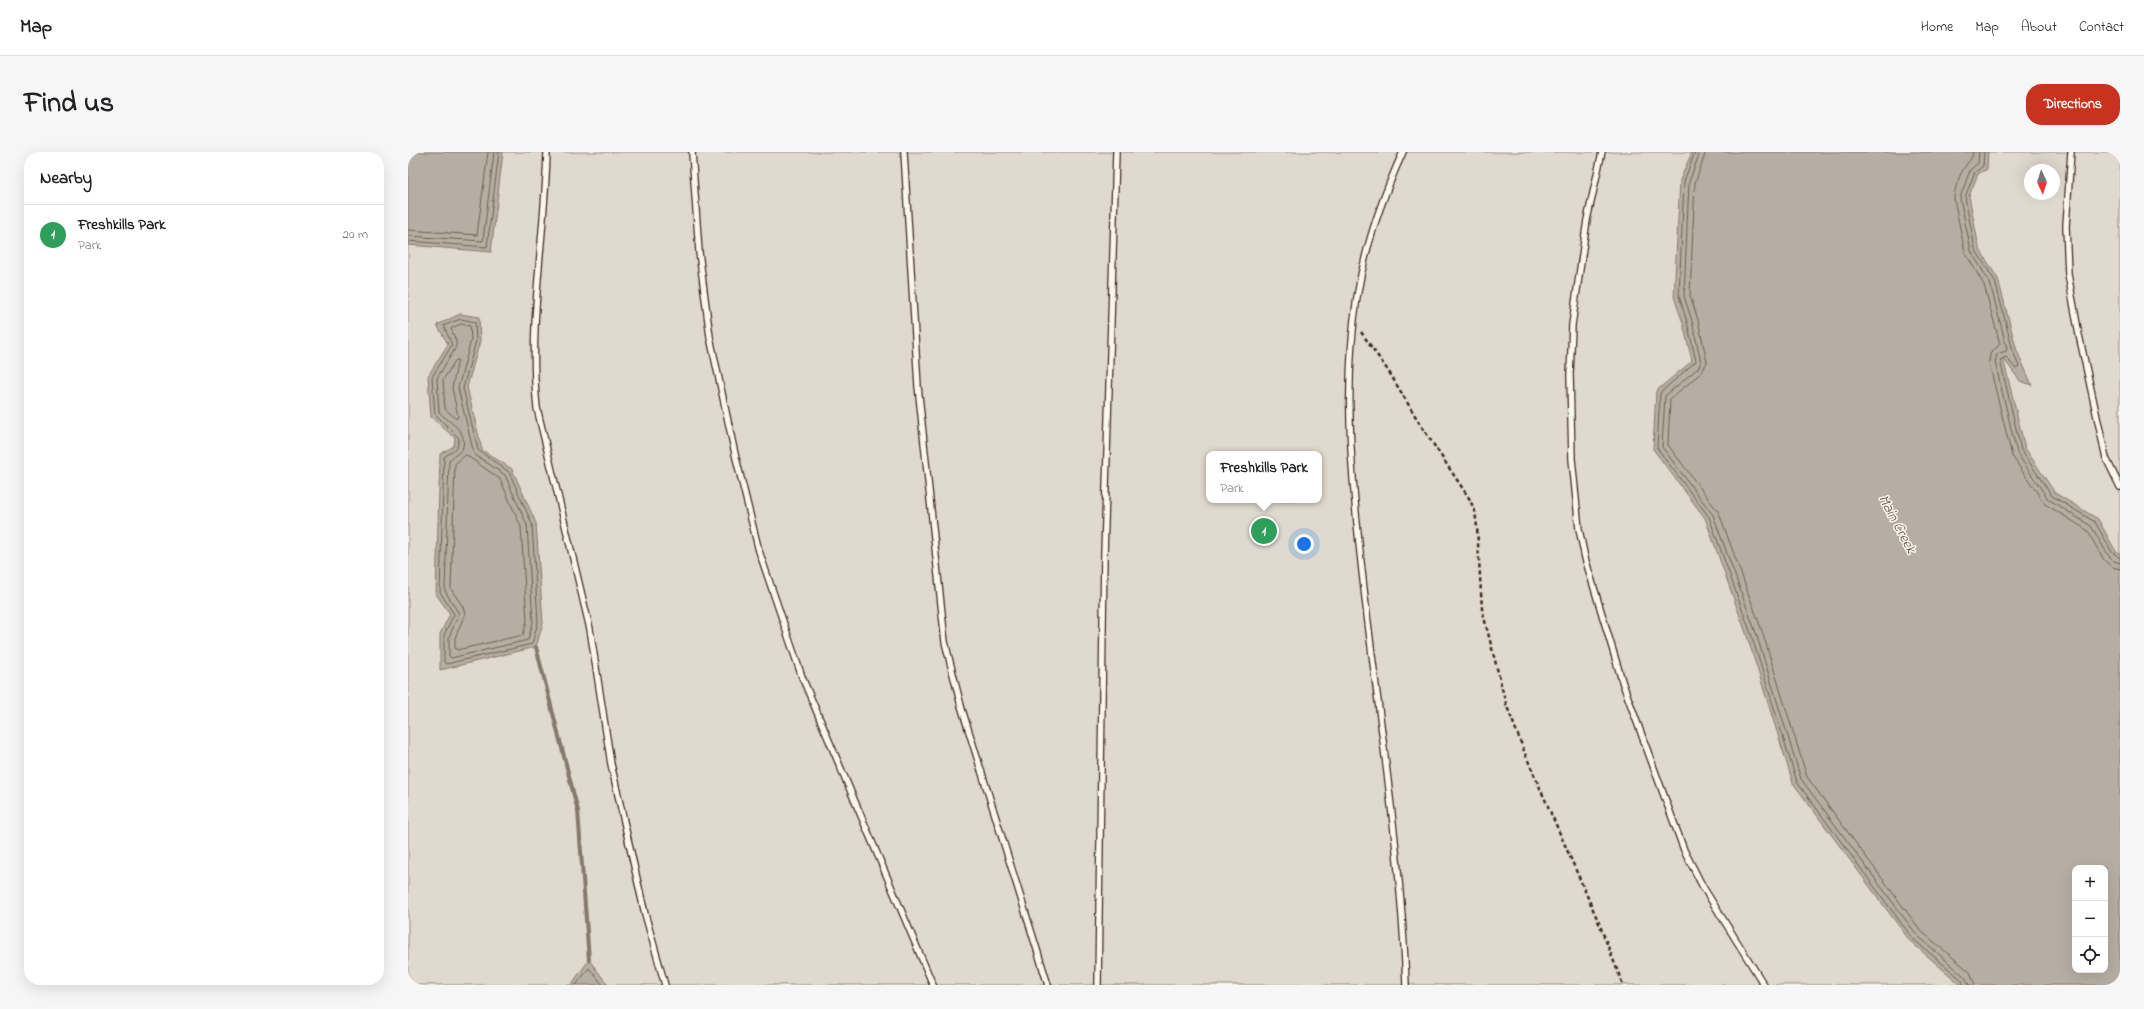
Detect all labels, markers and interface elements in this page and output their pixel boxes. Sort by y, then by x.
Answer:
text: Map [20,14,52,41]
text: Home [1921,17,1953,38]
text: Map [1975,17,1999,38]
text: About [2021,17,2057,38]
text: Contact [2079,17,2124,38]
text: Find us [24,84,114,125]
button: Directions [2026,84,2120,125]
north arrow [2024,164,2060,200]
text: Nearby [40,166,92,191]
text: Freshkills Park [78,214,165,236]
text: 1 [51,225,55,244]
text: 20 m [343,225,368,244]
text: Park [78,236,102,255]
popup [1206,451,1322,503]
text: Freshkills Park [1220,457,1308,479]
text: Park [1220,479,1244,498]
water label: Main Creek [1872,491,1922,559]
pin: 1 [1251,516,1277,546]
your location [1294,534,1314,554]
map controls [2072,865,2108,973]
button: + [2072,865,2108,901]
button: − [2072,901,2108,937]
button: locate [2072,937,2108,973]

